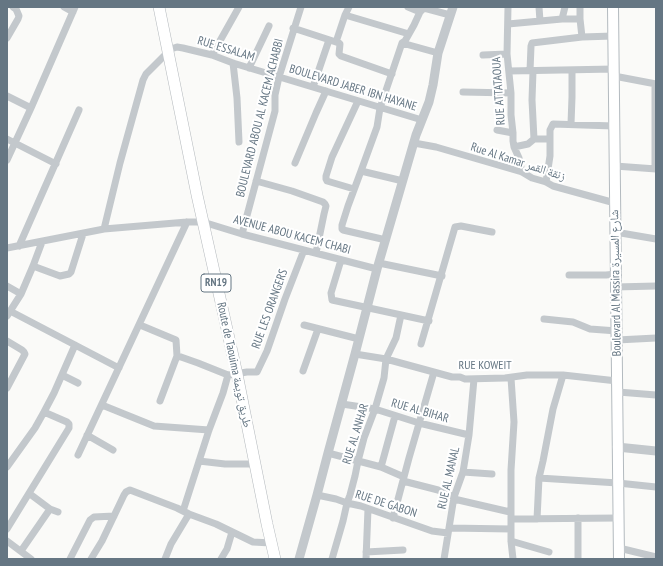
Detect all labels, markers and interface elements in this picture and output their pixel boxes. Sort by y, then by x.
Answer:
street label: RUE ESSALAM [196,33,256,65]
street label: BOULEVARD ABOU AL KACEM ACHABBI [233,37,287,199]
street label: RUE ATTATAOUA [489,56,509,126]
street label: BOULEVARD JABER IBN HAYANE [288,62,418,114]
street label: Rue Al Kamar زنقة القمر [469,140,567,184]
street label: Boulevard Al Massira شارع المسيرة [608,210,624,356]
street label: AVENUE ABOU KACEM CHABI [232,212,352,258]
street label: RUE LES ORANGERS [249,267,291,351]
road number: RN19 [201,274,231,292]
street label: Route de Taouima طريق تويمة [214,301,254,429]
street label: RUE KOWEIT [458,359,512,373]
street label: RUE AL BIHAR [390,396,450,426]
street label: RUE AL ANHAR [340,402,372,466]
street label: RUE AL MANAL [435,446,463,510]
street label: RUE DE GABON [353,487,419,521]

